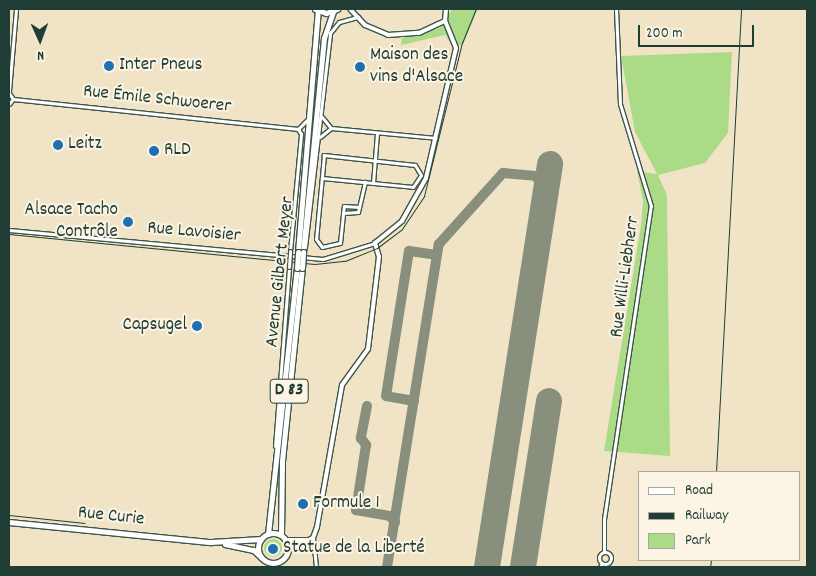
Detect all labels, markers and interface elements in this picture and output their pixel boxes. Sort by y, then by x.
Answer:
north arrow [15,15,65,65]
scale bar [641,15,757,47]
text: 200 m [646,23,683,45]
text: N [37,45,44,65]
place label: Maison des vins d'Alsace [370,45,463,89]
place label: Inter Pneus [119,55,202,77]
marker: Inter Pneus [103,60,115,72]
marker: Maison des vins d'Alsace [354,61,366,73]
street label: Rue Émile Schwoerer [82,81,232,119]
place label: Leitz [68,134,102,156]
marker: Leitz [52,139,64,151]
place label: RLD [164,140,191,162]
marker: RLD [148,145,160,157]
street label: Avenue Gilbert Meyer [262,195,300,349]
place label: Alsace Tacho Contrôle [25,200,118,244]
street label: Rue Willi-Liebherr [606,215,646,339]
marker: Alsace Tacho Contrôle [122,216,134,228]
street label: Rue Lavoisier [146,218,242,248]
place label: Capsugel [123,315,187,337]
marker: Capsugel [191,320,203,332]
road number: D 83 [269,376,309,406]
legend [638,471,801,561]
text: Road [685,480,713,502]
place label: Formule 1 [313,493,380,515]
marker: Formule 1 [297,498,309,510]
street label: Rue Curie [77,502,145,532]
text: Railway [685,505,728,527]
text: Park [685,530,711,552]
place label: Statue de la Liberté [283,538,425,560]
marker: Statue de la Liberté [267,543,279,555]

